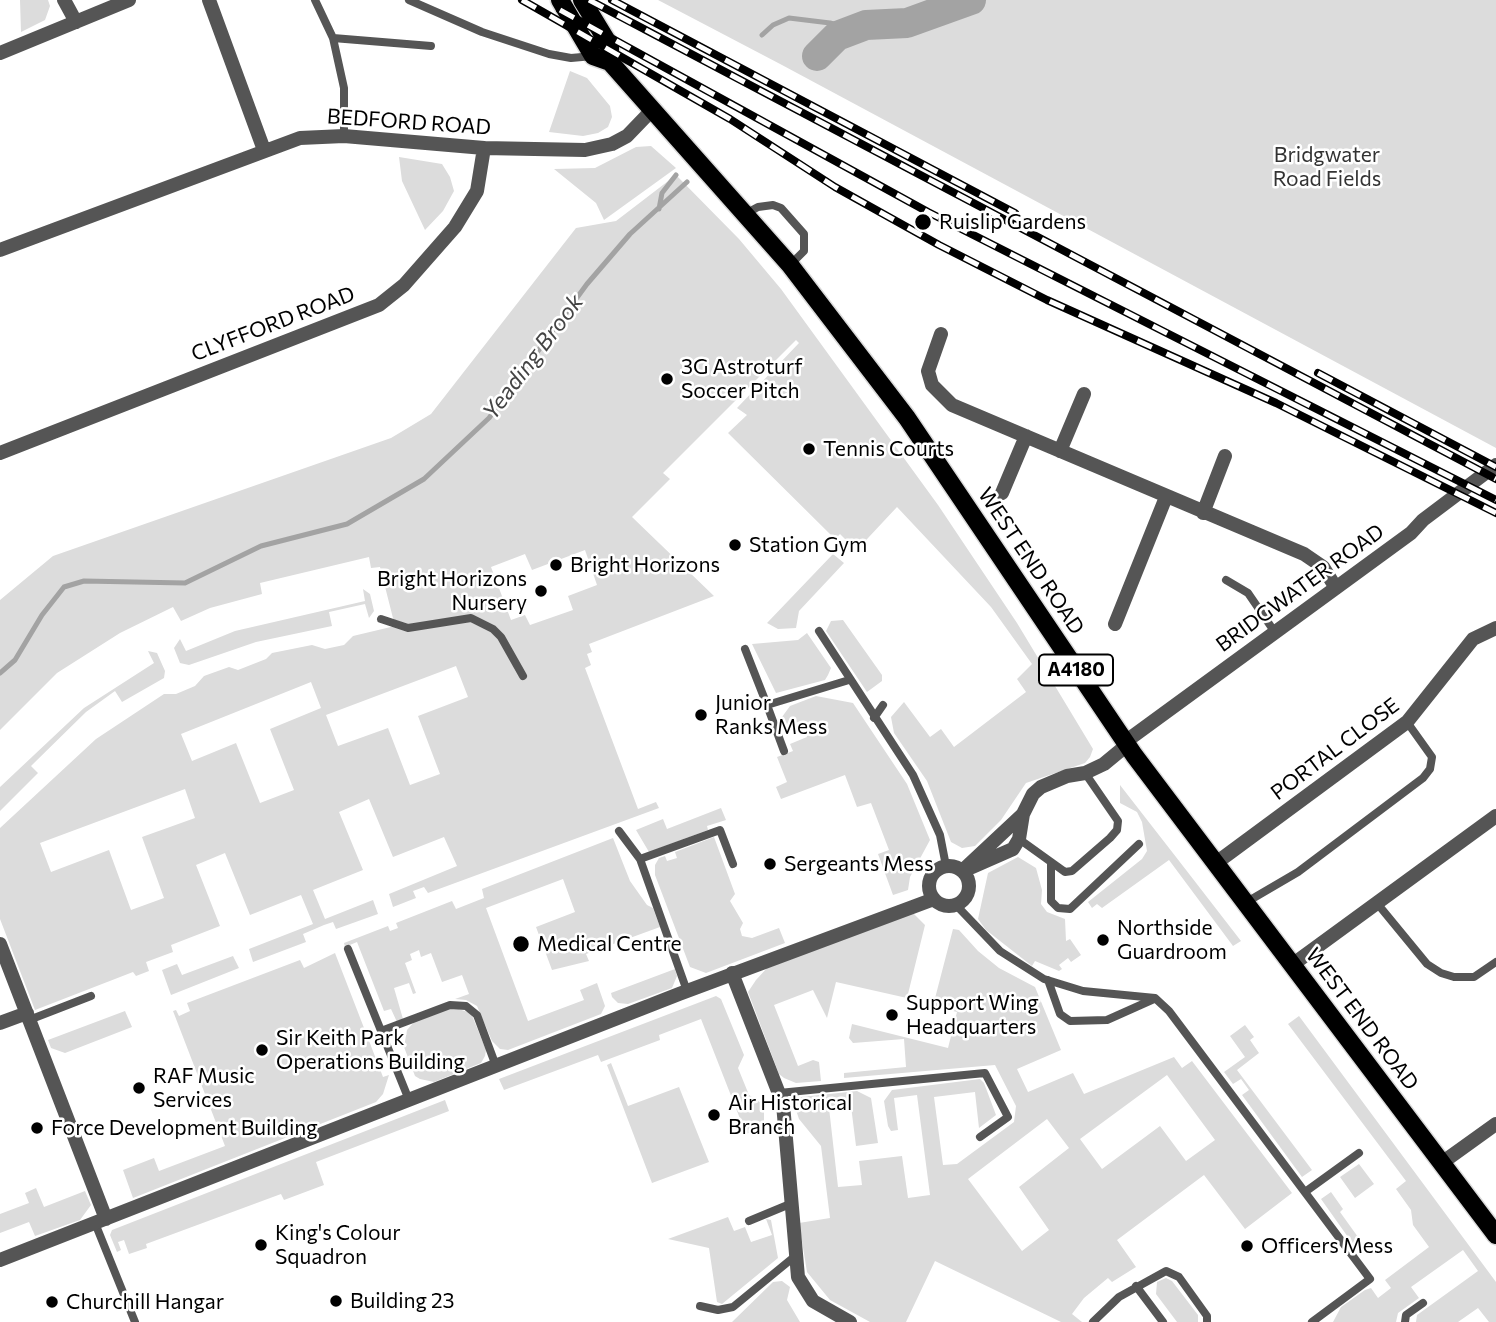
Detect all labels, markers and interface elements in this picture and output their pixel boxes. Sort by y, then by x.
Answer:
street label: BEDFORD ROAD [326,104,492,140]
park label: Bridgwater Road Fields [1273,142,1381,192]
place label: Ruislip Gardens [939,209,1086,235]
marker: Ruislip Gardens [913,212,933,232]
street label: CLYFFORD ROAD [188,281,358,367]
water label: Yeading Brook [477,289,589,425]
place label: 3G Astroturf Soccer Pitch [681,354,802,404]
marker: 3G Astroturf Soccer Pitch [659,371,675,387]
place label: Tennis Courts [823,436,954,462]
marker: Tennis Courts [801,441,817,457]
street label: WEST END ROAD [973,483,1089,639]
street label: BRIDGWATER ROAD [1211,519,1389,657]
place label: Station Gym [749,532,867,558]
marker: Station Gym [727,537,743,553]
place label: Bright Horizons [570,552,720,578]
marker: Bright Horizons [548,557,564,573]
place label: Bright Horizons Nursery [377,566,527,616]
marker: Bright Horizons Nursery [533,583,549,599]
road number: A4180 [1039,654,1113,685]
place label: Junior Ranks Mess [715,690,827,740]
street label: PORTAL CLOSE [1266,693,1404,805]
marker: Junior Ranks Mess [693,707,709,723]
place label: Sergeants Mess [784,851,933,877]
marker: Sergeants Mess [762,856,778,872]
place label: Northside Guardroom [1117,915,1227,965]
place label: Medical Centre [537,931,682,957]
marker: Northside Guardroom [1095,932,1111,948]
marker: Medical Centre [511,934,531,954]
street label: WEST END ROAD [1300,943,1424,1095]
place label: Support Wing Headquarters [906,990,1039,1040]
marker: Support Wing Headquarters [884,1007,900,1023]
place label: Sir Keith Park Operations Building [276,1025,465,1075]
marker: Sir Keith Park Operations Building [254,1042,270,1058]
place label: RAF Music Services [153,1063,255,1113]
marker: RAF Music Services [131,1080,147,1096]
place label: Air Historical Branch [728,1090,852,1140]
marker: Air Historical Branch [706,1107,722,1123]
place label: Force Development Building [51,1115,318,1141]
marker: Force Development Building [29,1120,45,1136]
place label: King's Colour Squadron [275,1220,401,1270]
place label: Officers Mess [1261,1233,1393,1259]
marker: King's Colour Squadron [253,1237,269,1253]
marker: Officers Mess [1239,1238,1255,1254]
place label: Building 23 [350,1288,455,1314]
place label: Churchill Hangar [66,1289,224,1315]
marker: Building 23 [328,1293,344,1309]
marker: Churchill Hangar [44,1294,60,1310]

